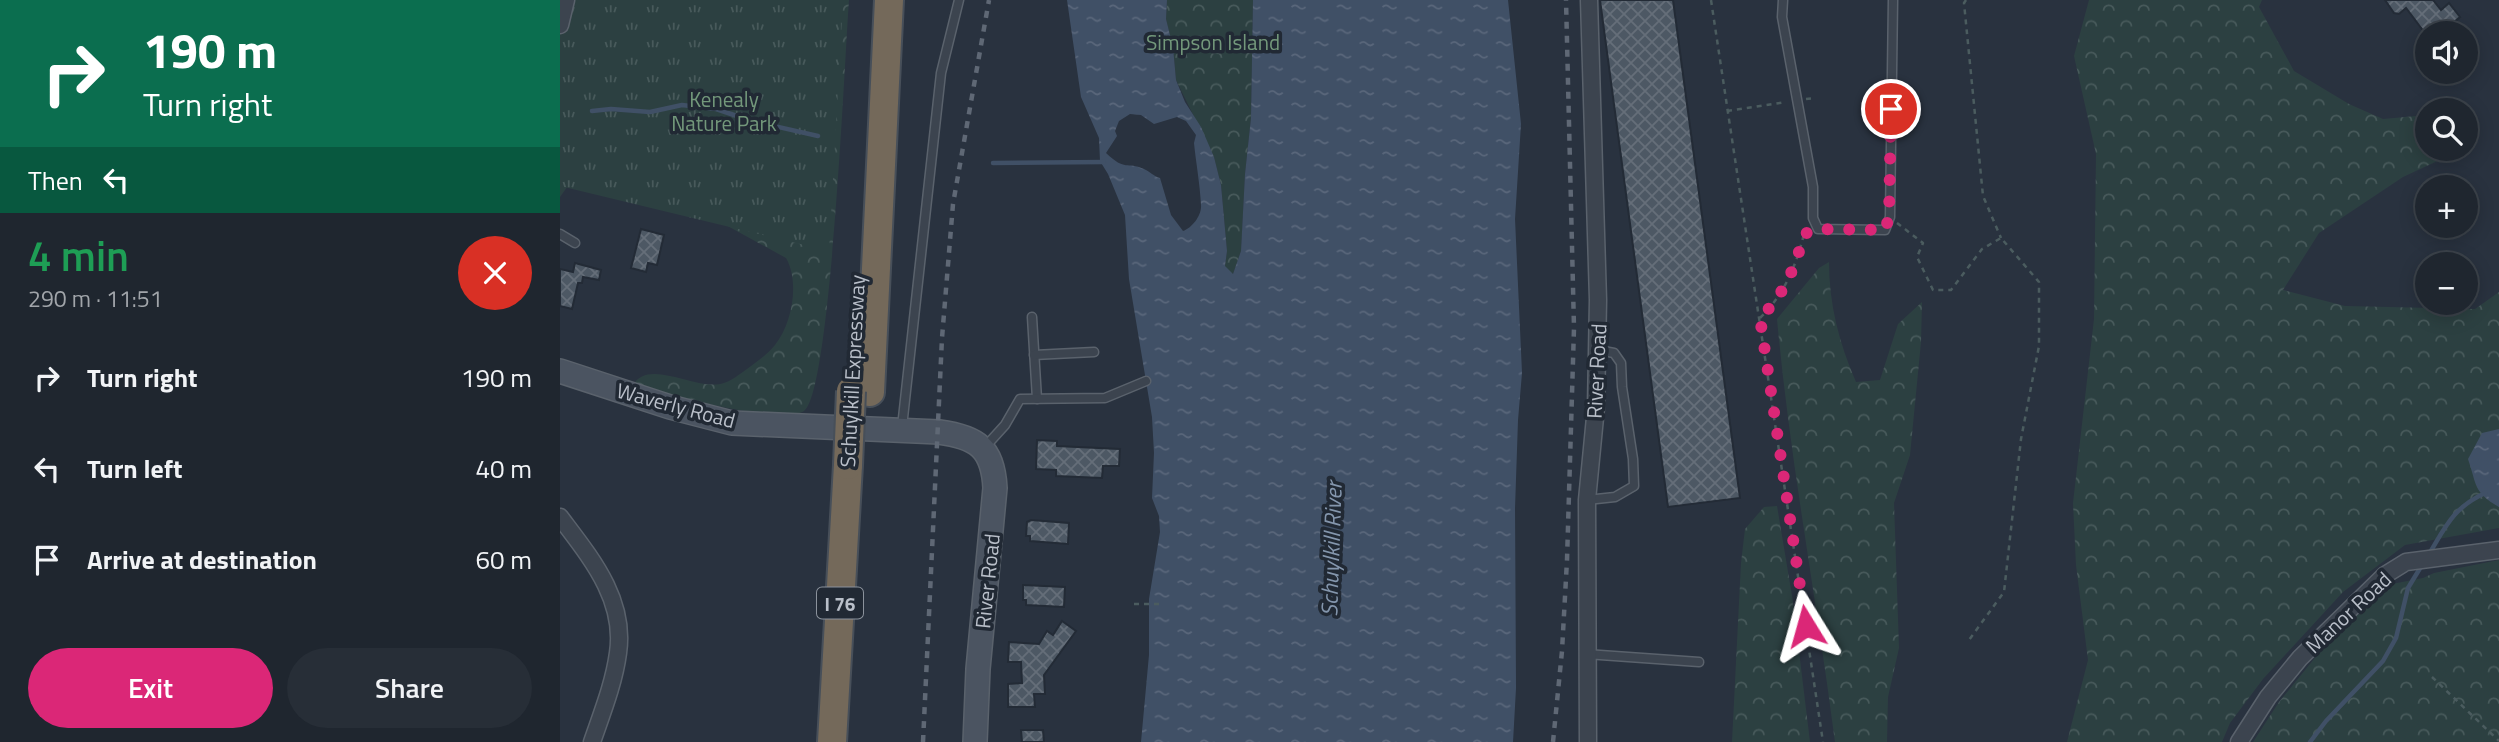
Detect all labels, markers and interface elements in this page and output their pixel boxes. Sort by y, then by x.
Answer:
text: 190 m [143,12,277,87]
map controls [2415,21,2478,315]
button: sound [2415,21,2478,84]
park label: Simpson Island [1146,26,1280,58]
icon: right [28,28,119,119]
pin [1861,79,1921,139]
text: Turn right [143,80,272,128]
park label: Kenealy Nature Park [671,83,777,139]
icon: arrive [1872,90,1910,128]
button: search [2415,98,2478,161]
text: Then [28,161,83,200]
icon: left [97,161,135,199]
button: + [2415,175,2478,238]
text: 4 min [28,223,129,287]
button: close [458,236,532,310]
button: − [2415,252,2478,315]
street label: Schuylkill Expressway [831,274,873,468]
text: 290 m · 11:51 [28,281,163,316]
street label: River Road [1578,323,1614,419]
text: Turn right [87,358,198,397]
text: 190 m [461,358,532,397]
icon: right [28,359,66,397]
street label: Waverly Road [613,374,739,436]
text: Turn left [87,449,182,488]
text: 40 m [475,449,532,488]
icon: left [28,450,66,488]
water label: Schuylkill River [1311,478,1351,617]
street label: River Road [966,532,1008,630]
text: Arrive at destination [87,540,317,579]
text: 60 m [475,540,532,579]
icon: arrive [28,541,66,579]
street label: Manor Road [2298,564,2398,660]
road number: I 76 [817,588,863,618]
position arrow [1769,589,1843,663]
button: Exit [28,648,273,728]
button: Share [287,648,532,728]

